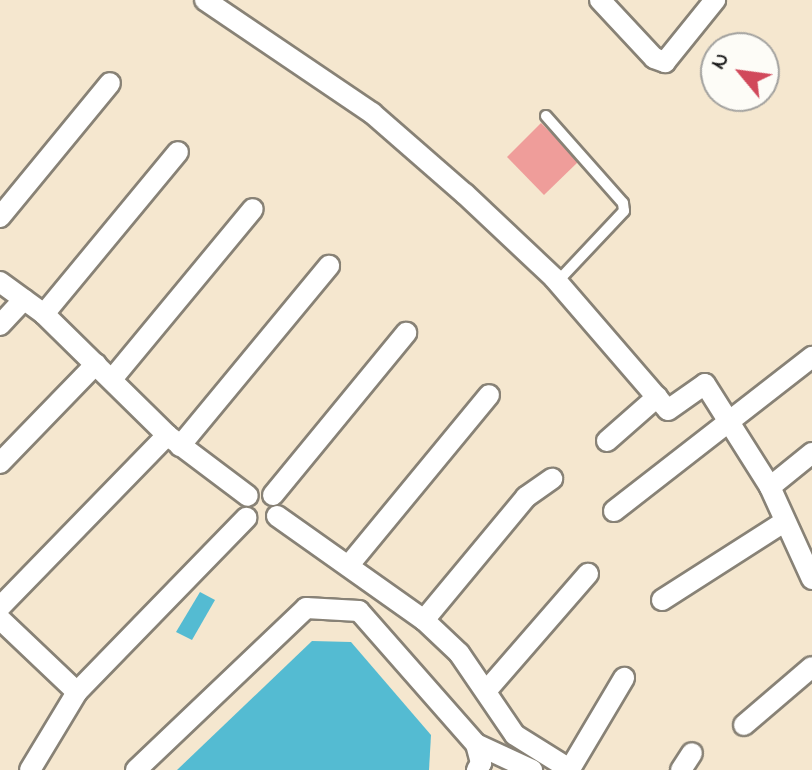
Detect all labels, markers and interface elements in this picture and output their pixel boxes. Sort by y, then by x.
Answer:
north arrow [700,32,780,112]
text: N [703,47,738,76]

